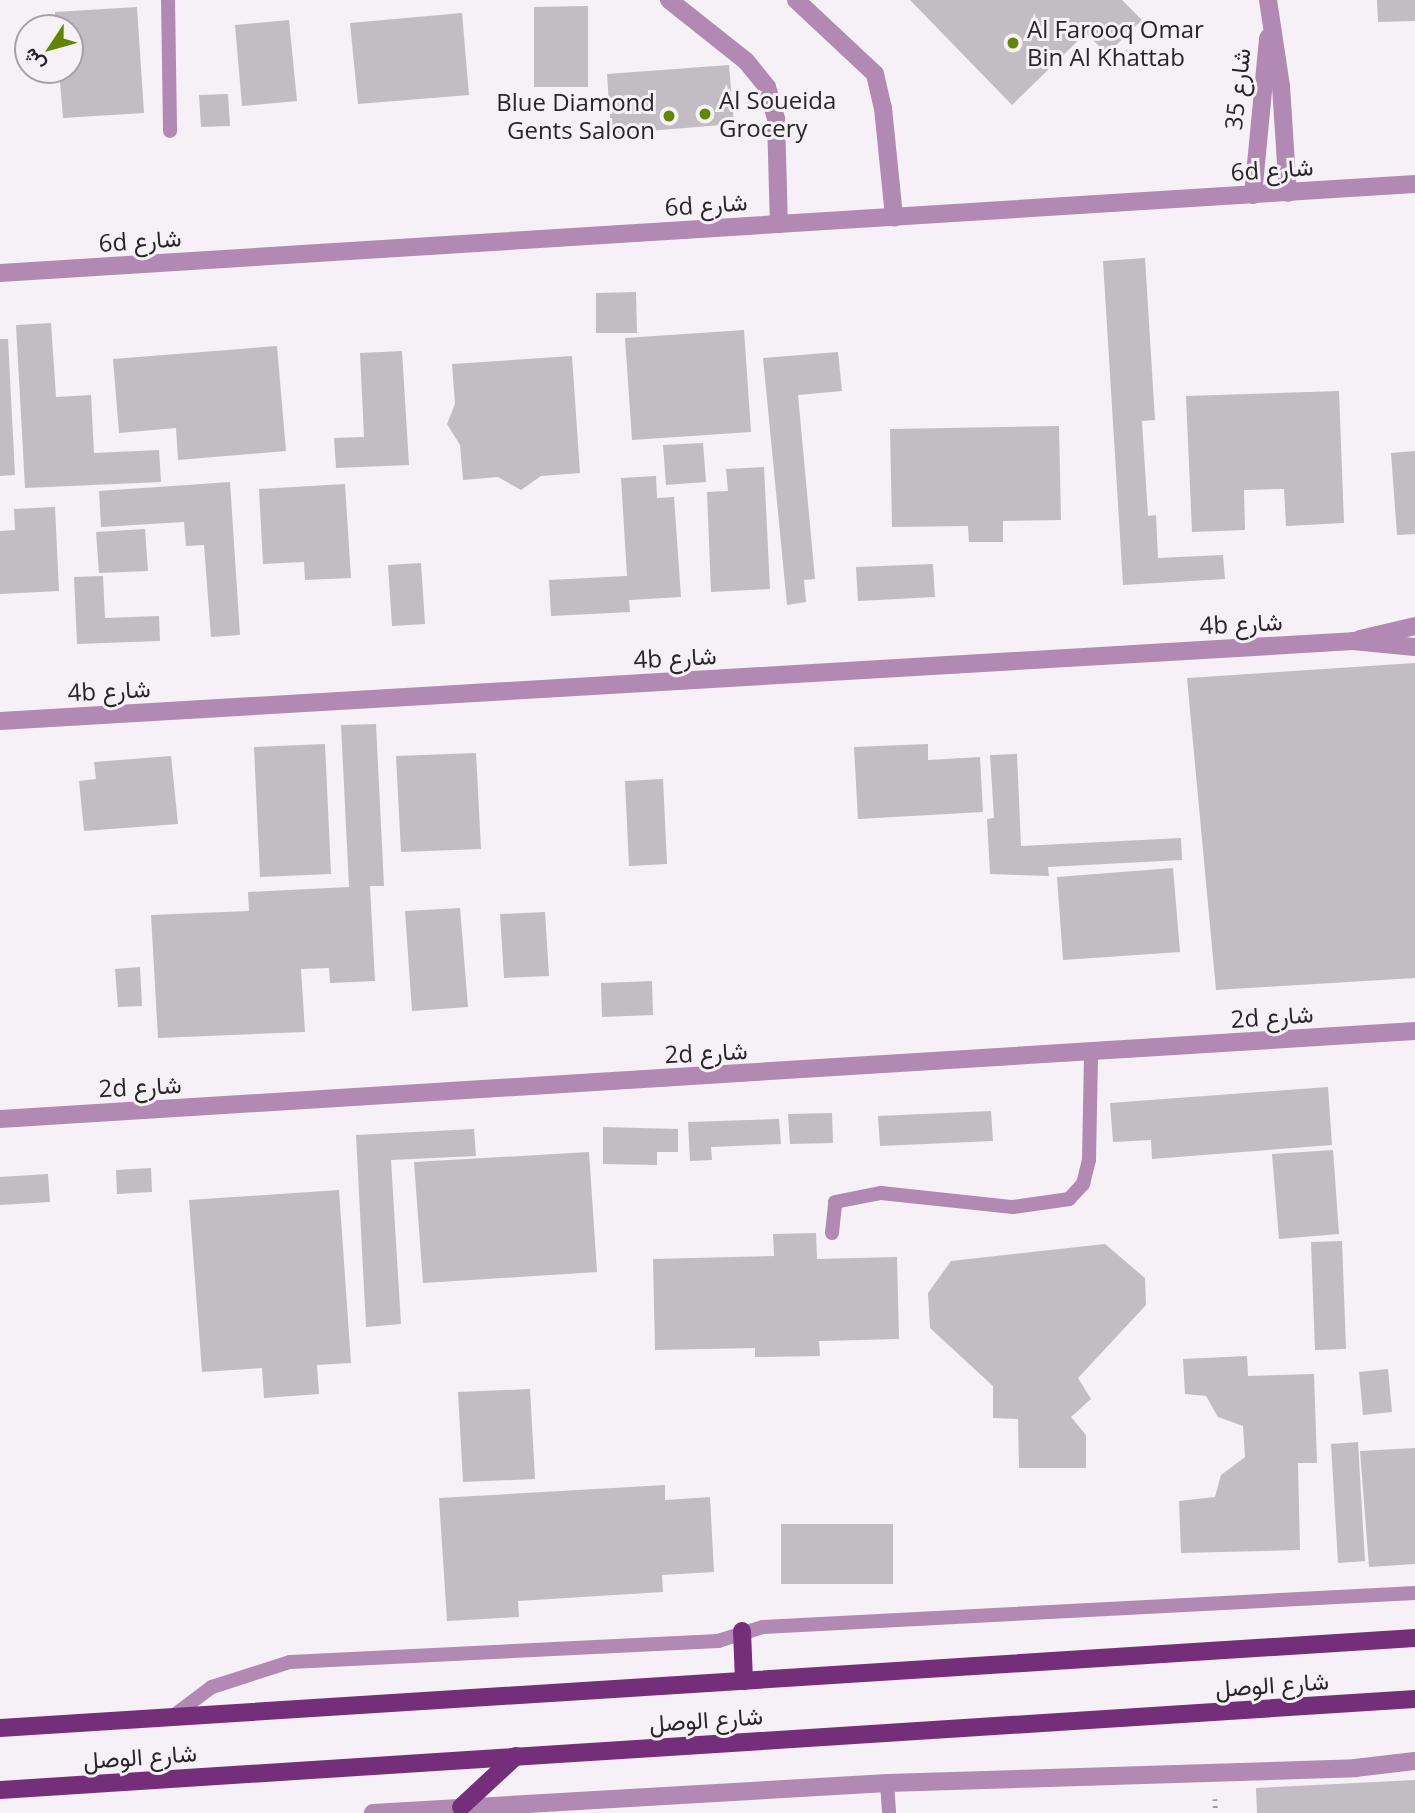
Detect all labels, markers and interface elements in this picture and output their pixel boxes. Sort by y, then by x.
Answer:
north arrow [14,14,84,84]
place label: Al Farooq Omar Bin Al Khattab [1027,15,1204,71]
marker: Al Farooq Omar Bin Al Khattab [1005,35,1021,51]
text: ش [16,43,51,77]
street label: شارع 35 [1218,47,1256,131]
place label: Al Soueida Grocery [719,86,836,142]
place label: Blue Diamond Gents Saloon [496,88,655,144]
marker: Al Soueida Grocery [697,106,713,122]
marker: Blue Diamond Gents Saloon [661,108,677,124]
street label: 6d شارع [1230,152,1314,186]
street label: 6d شارع [664,187,748,221]
street label: 6d شارع [98,223,182,257]
street label: 4b شارع [1199,606,1283,640]
street label: 4b شارع [633,640,717,674]
street label: 4b شارع [67,673,151,707]
street label: 2d شارع [1230,999,1314,1033]
street label: 2d شارع [664,1035,748,1069]
street label: 2d شارع [98,1069,182,1103]
street label: شارع الوصل [1214,1666,1330,1702]
street label: شارع الوصل [648,1701,764,1737]
street label: شارع الوصل [82,1738,198,1774]

